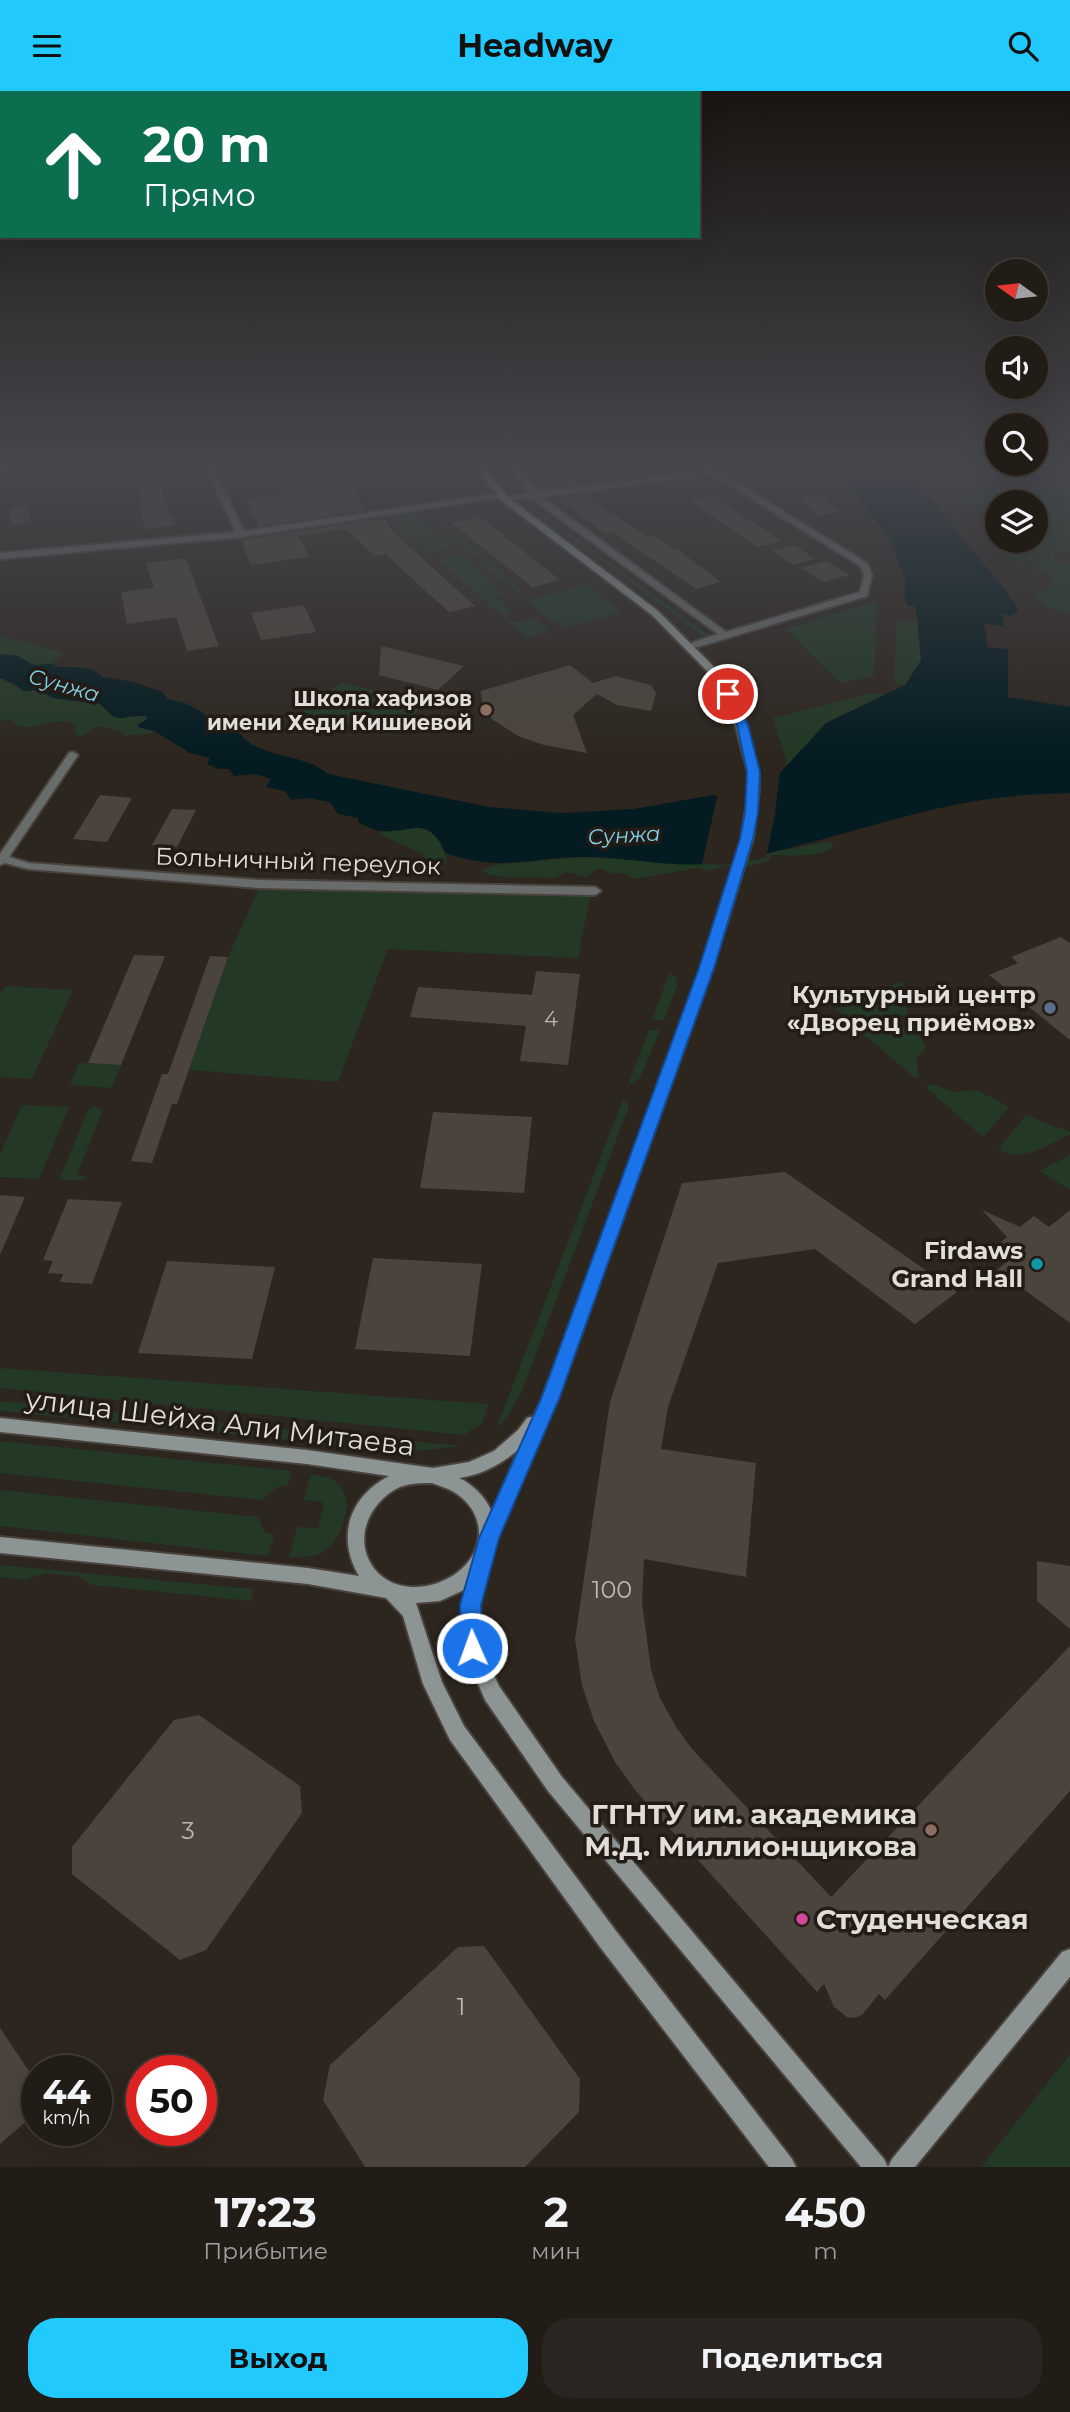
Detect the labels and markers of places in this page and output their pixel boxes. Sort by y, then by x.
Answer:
pin [698,664,758,724]
place label: Школа хафизов имени Хеди Кишиевой [207,686,472,735]
marker: Школа хафизов имени Хеди Кишиевой [478,702,494,718]
place label: Культурный центр «Дворец приёмов» [787,980,1036,1037]
marker: Культурный центр «Дворец приёмов» [1042,1000,1058,1016]
place label: Firdaws Grand Hall [892,1236,1023,1293]
marker: Firdaws Grand Hall [1029,1256,1045,1272]
place label: ГГНТУ им. академика М.Д. Миллионщикова [584,1797,917,1863]
marker: ГГНТУ им. академика М.Д. Миллионщикова [923,1822,939,1838]
place label: Студенческая [816,1902,1029,1936]
marker: Студенческая [794,1911,810,1927]

